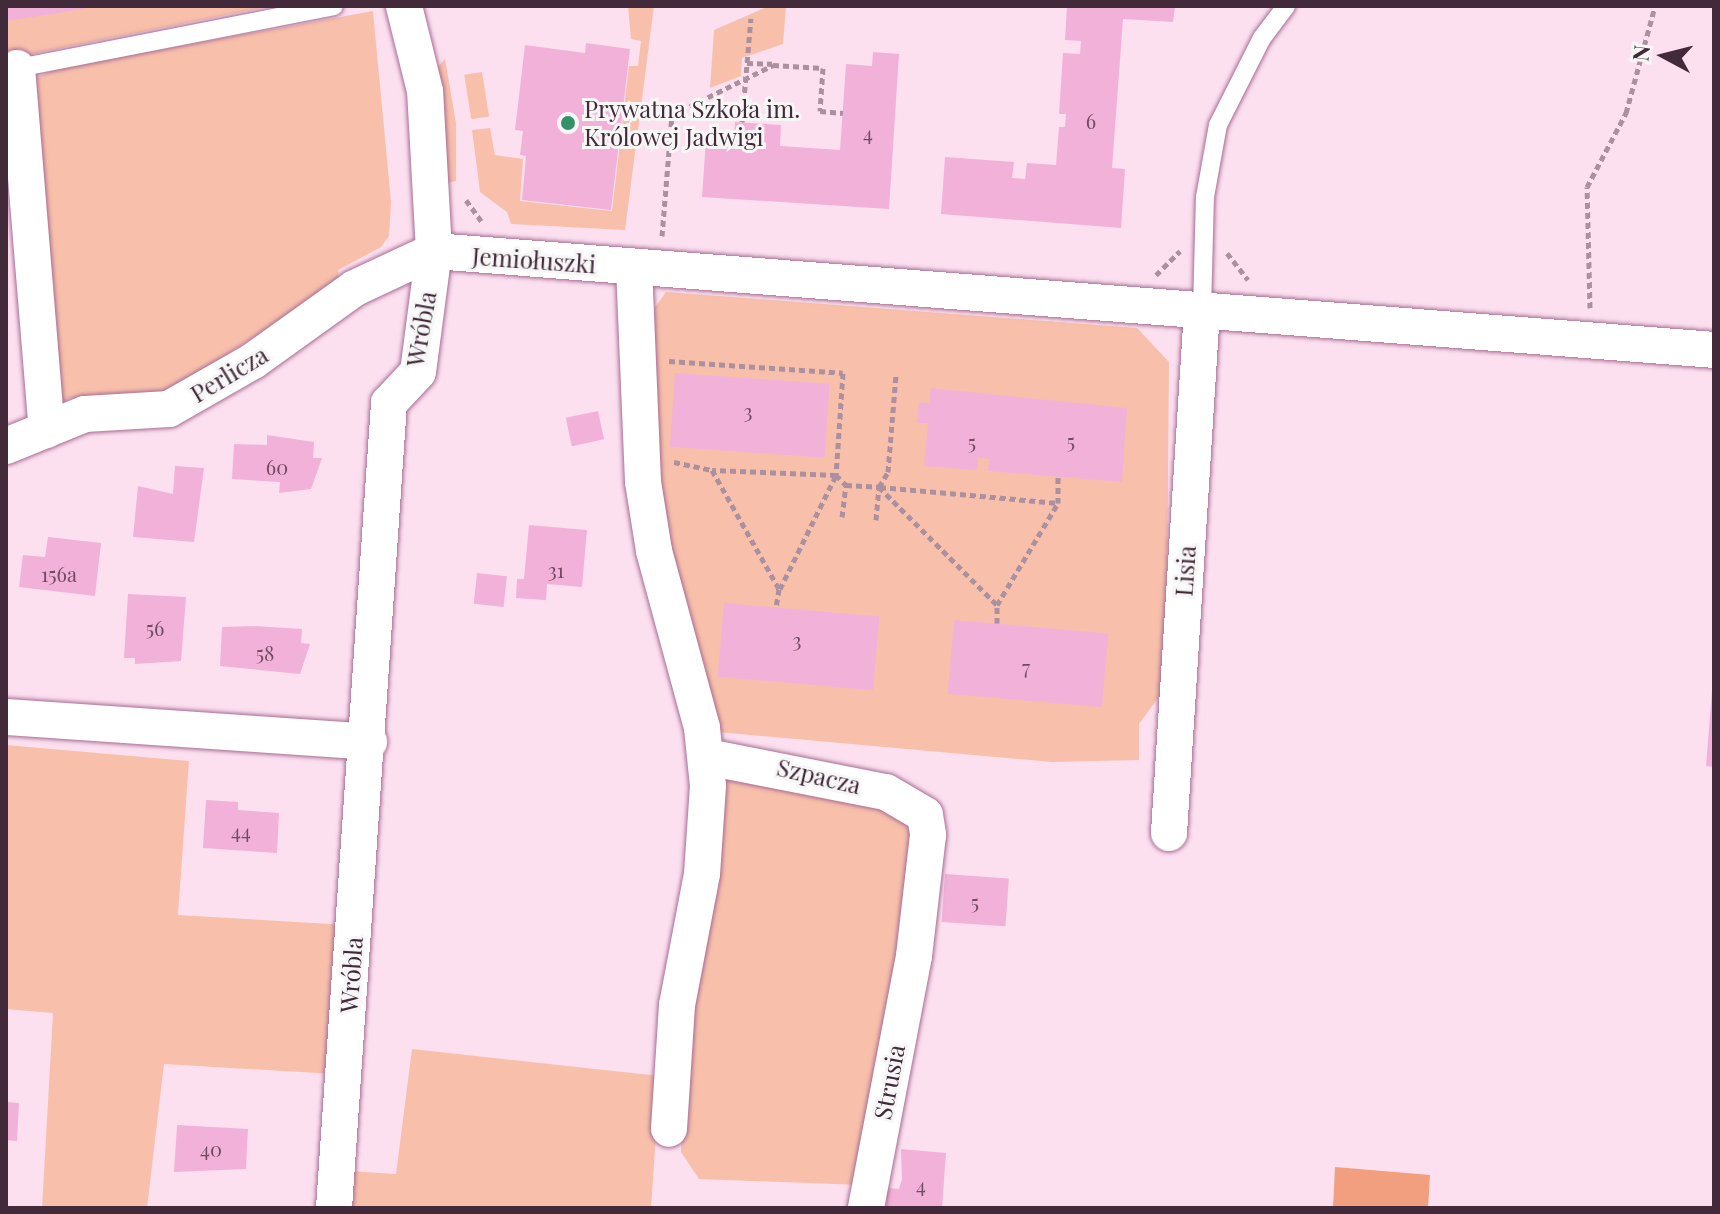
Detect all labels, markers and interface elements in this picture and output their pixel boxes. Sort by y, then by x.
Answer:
north arrow [1624,16,1704,96]
text: N [1624,43,1656,63]
place label: Prywatna Szkoła im. Królowej Jadwigi [584,95,801,151]
house number: 6 [1086,108,1096,132]
marker: Prywatna Szkoła im. Królowej Jadwigi [559,114,577,132]
house number: 4 [863,120,873,144]
street label: Jemiołuszki [471,241,597,279]
street label: Wróbla [400,289,442,369]
street label: Perlicza [185,340,273,408]
house number: 3 [743,398,753,422]
house number: 5 [1067,428,1075,452]
house number: 5 [968,429,976,453]
house number: 60 [266,454,288,478]
street label: Lisia [1169,545,1201,597]
house number: 31 [548,557,564,581]
house number: 156a [41,561,77,585]
house number: 56 [146,615,164,639]
house number: 3 [792,627,802,651]
house number: 58 [256,640,274,664]
house number: 7 [1022,654,1030,678]
street label: Szpacza [774,752,864,800]
house number: 44 [231,818,251,842]
house number: 5 [971,889,979,913]
street label: Wróbla [334,936,368,1014]
street label: Strusia [868,1042,910,1122]
house number: 40 [200,1136,222,1160]
house number: 4 [916,1172,926,1196]

